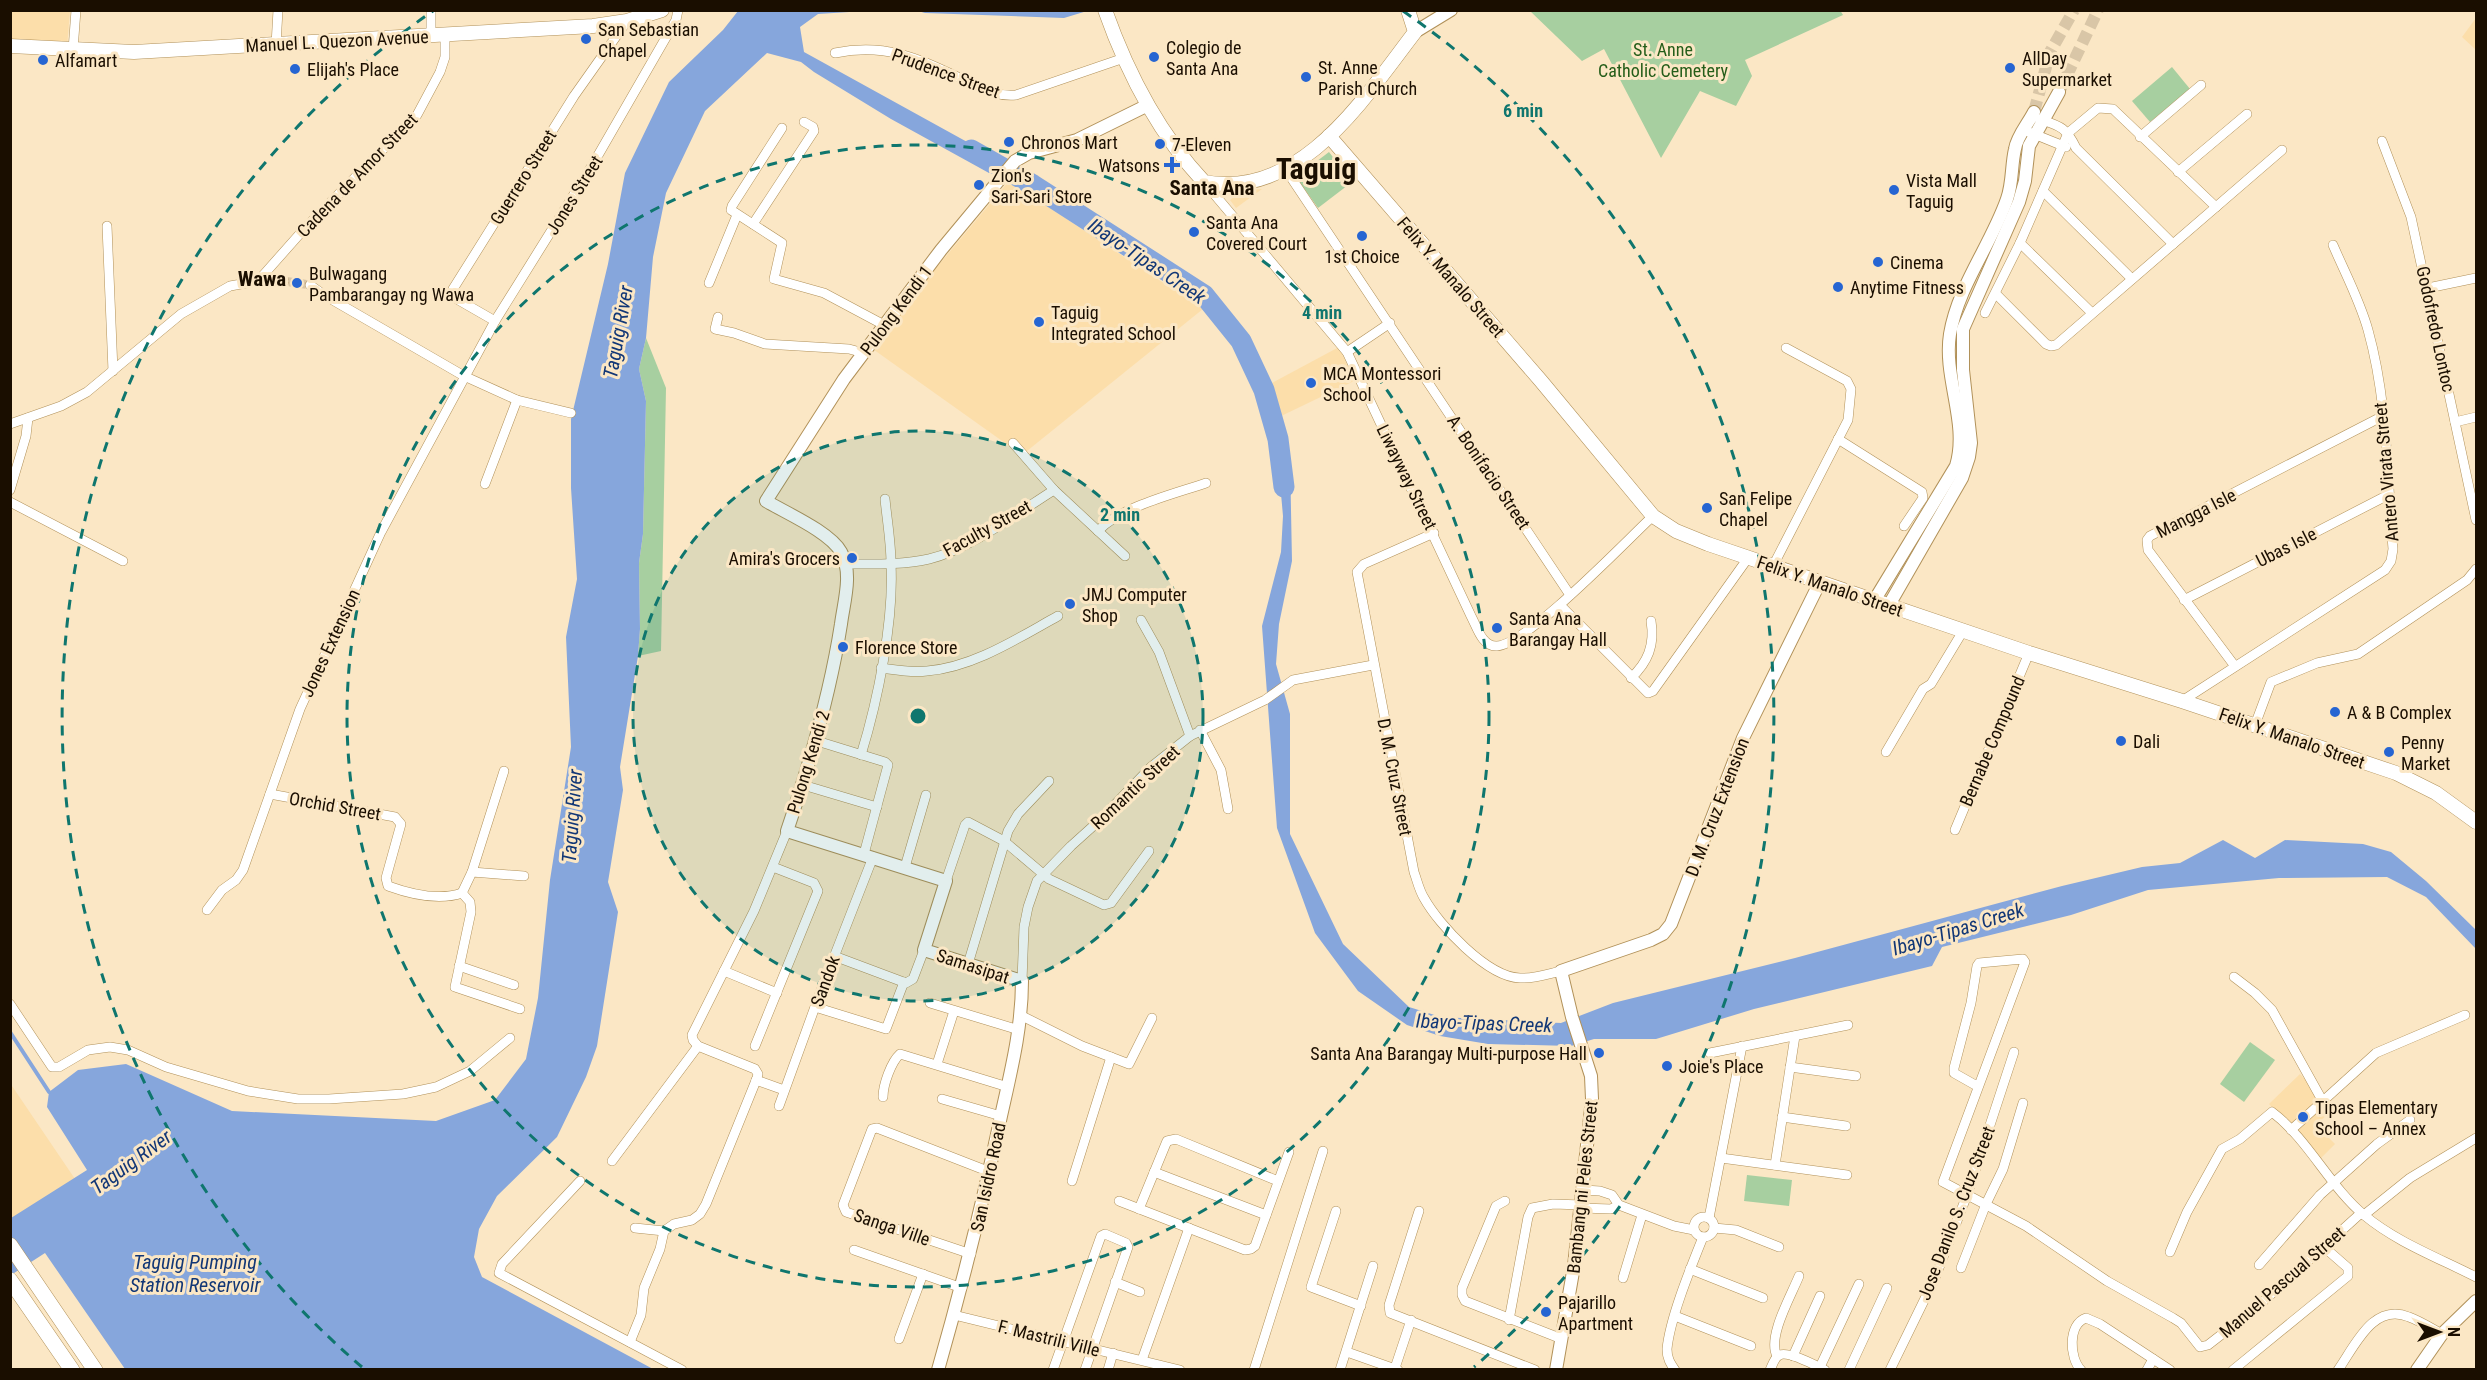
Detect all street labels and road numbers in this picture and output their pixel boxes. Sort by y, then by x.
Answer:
street label: Manuel L. Quezon Avenue [245,26,429,56]
street label: Prudence Street [889,44,1003,102]
street label: Cadena de Amor Street [293,109,421,241]
street label: Guerrero Street [486,126,560,228]
street label: Jones Street [541,152,607,238]
street label: Felix Y. Manalo Street [1393,212,1509,342]
street label: Pulong Kendi 1 [856,261,936,359]
street label: Godofredo Lontoc [2412,264,2460,394]
street label: Antero Virata Street [2369,402,2403,542]
street label: A. Bonifacio Street [1443,411,1535,533]
street label: Liwayway Street [1372,421,1442,533]
street label: Mangga Isle [2153,484,2239,542]
street label: Faculty Street [939,495,1035,561]
street label: Ubas Isle [2252,523,2320,571]
street label: Felix Y. Manalo Street [1754,551,1906,621]
street label: Jones Extension [296,586,364,700]
street label: Bernabe Compound [1955,673,2029,809]
street label: Felix Y. Manalo Street [2216,703,2368,773]
street label: Pulong Kendi 2 [782,708,834,816]
street label: D. M. Cruz Street [1373,716,1417,838]
street label: D. M. Cruz Extension [1681,735,1753,879]
street label: Romantic Street [1086,741,1184,833]
street label: Orchid Street [288,788,382,824]
street label: Samasipat [934,944,1012,988]
street label: Sandok [806,953,844,1009]
street label: Bambang ni Peles Street [1562,1100,1602,1274]
street label: San Isidro Road [966,1120,1010,1234]
street label: Jose Danilo S. Cruz Street [1913,1123,1999,1303]
street label: Sanga Ville [851,1204,933,1250]
street label: Manuel Pascual Street [2215,1222,2349,1342]
street label: F. Mastrili Ville [996,1315,1102,1361]

